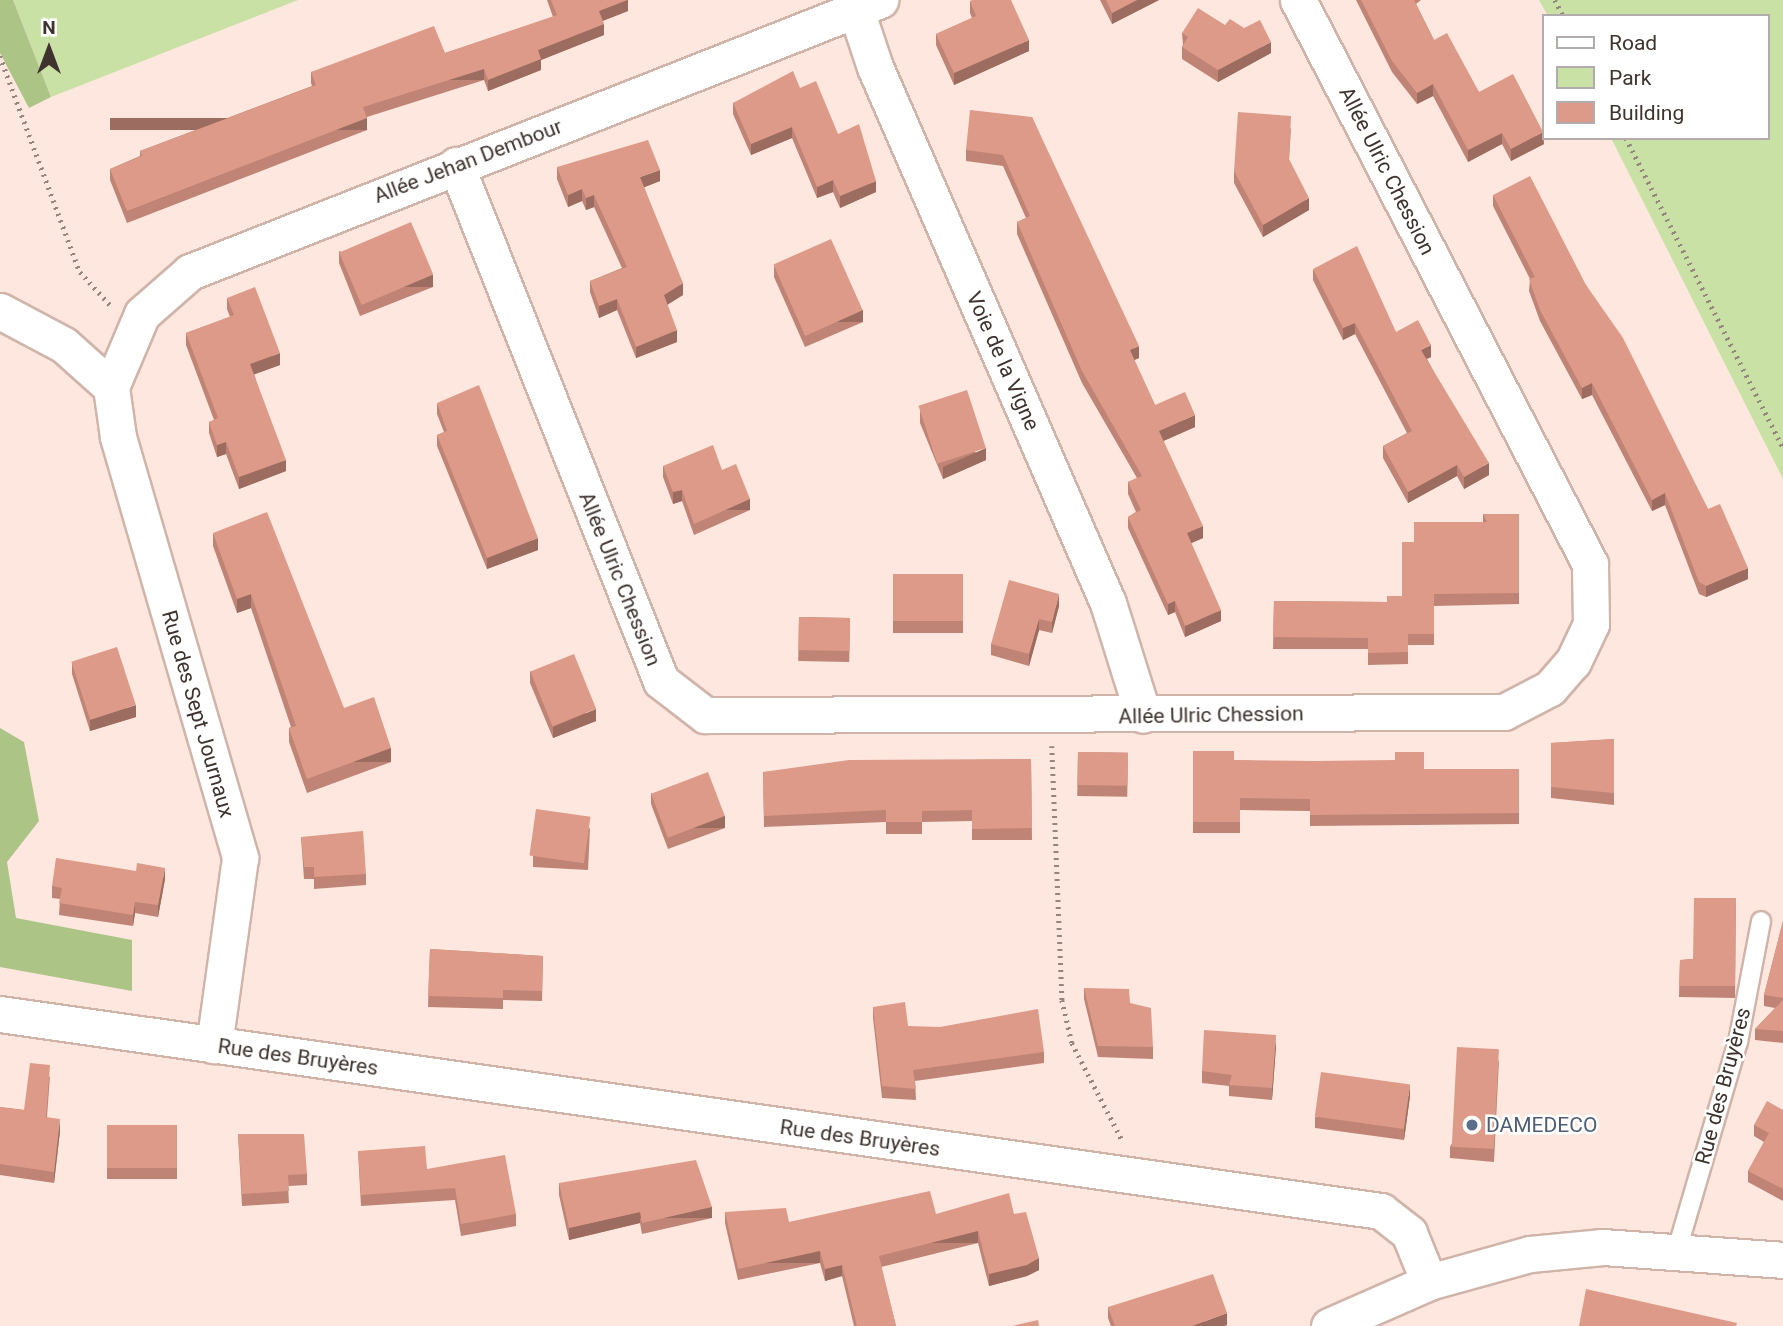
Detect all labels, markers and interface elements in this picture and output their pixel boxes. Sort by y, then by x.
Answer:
north arrow [14,14,84,84]
legend [1542,14,1769,140]
text: N [42,16,56,39]
text: Road [1609,31,1657,55]
text: Park [1609,66,1651,90]
street label: Allée Ulric Chession [1334,83,1440,259]
text: Building [1609,101,1684,125]
street label: Allée Jehan Dembour [370,113,566,209]
street label: Voie de la Vigne [961,288,1045,434]
street label: Allée Ulric Chession [574,488,666,670]
street label: Rue des Sept Journaux [156,607,240,821]
street label: Allée Ulric Chession [1118,701,1304,729]
street label: Rue des Bruyères [1690,1005,1756,1167]
street label: Rue des Bruyères [216,1033,380,1081]
place label: DAMEDECO [1486,1112,1597,1138]
street label: Rue des Bruyères [778,1114,942,1162]
marker: DAMEDECO [1464,1117,1480,1133]

